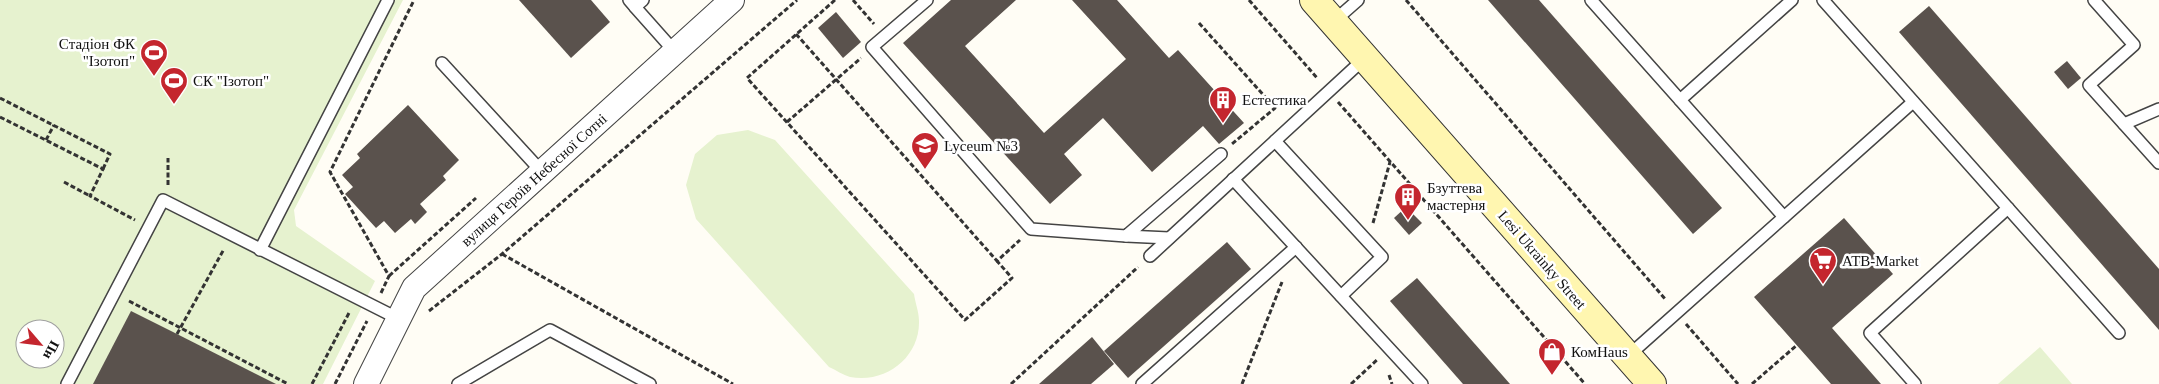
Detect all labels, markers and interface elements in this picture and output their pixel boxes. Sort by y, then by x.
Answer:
place label: Стадіон ФК "Ізотоп" [59,36,136,69]
sports icon: Стадіон ФК "Ізотоп" [139,38,169,77]
sports icon: СК "Ізотоп" [159,66,189,105]
place label: СК "Ізотоп" [193,73,269,89]
building icon: Естестика [1208,85,1238,124]
place label: Естестика [1242,92,1307,108]
street label: вулиця Героїв Небесної Сотні [458,111,610,249]
school or university icon: Lyceum №3 [910,131,940,170]
place label: Lyceum №3 [944,138,1018,154]
place label: Бзуттева мастерня [1427,180,1485,213]
building icon: Бзуттева мастерня [1393,182,1423,221]
street label: Lesi Ukrainky Street [1495,208,1590,313]
supermarket icon: ATB-Market [1808,246,1838,285]
place label: ATB-Market [1842,253,1919,269]
north arrow [15,319,65,369]
shop icon: КомHaus [1537,337,1567,376]
text: Пн [40,338,62,362]
place label: КомHaus [1571,344,1628,360]

